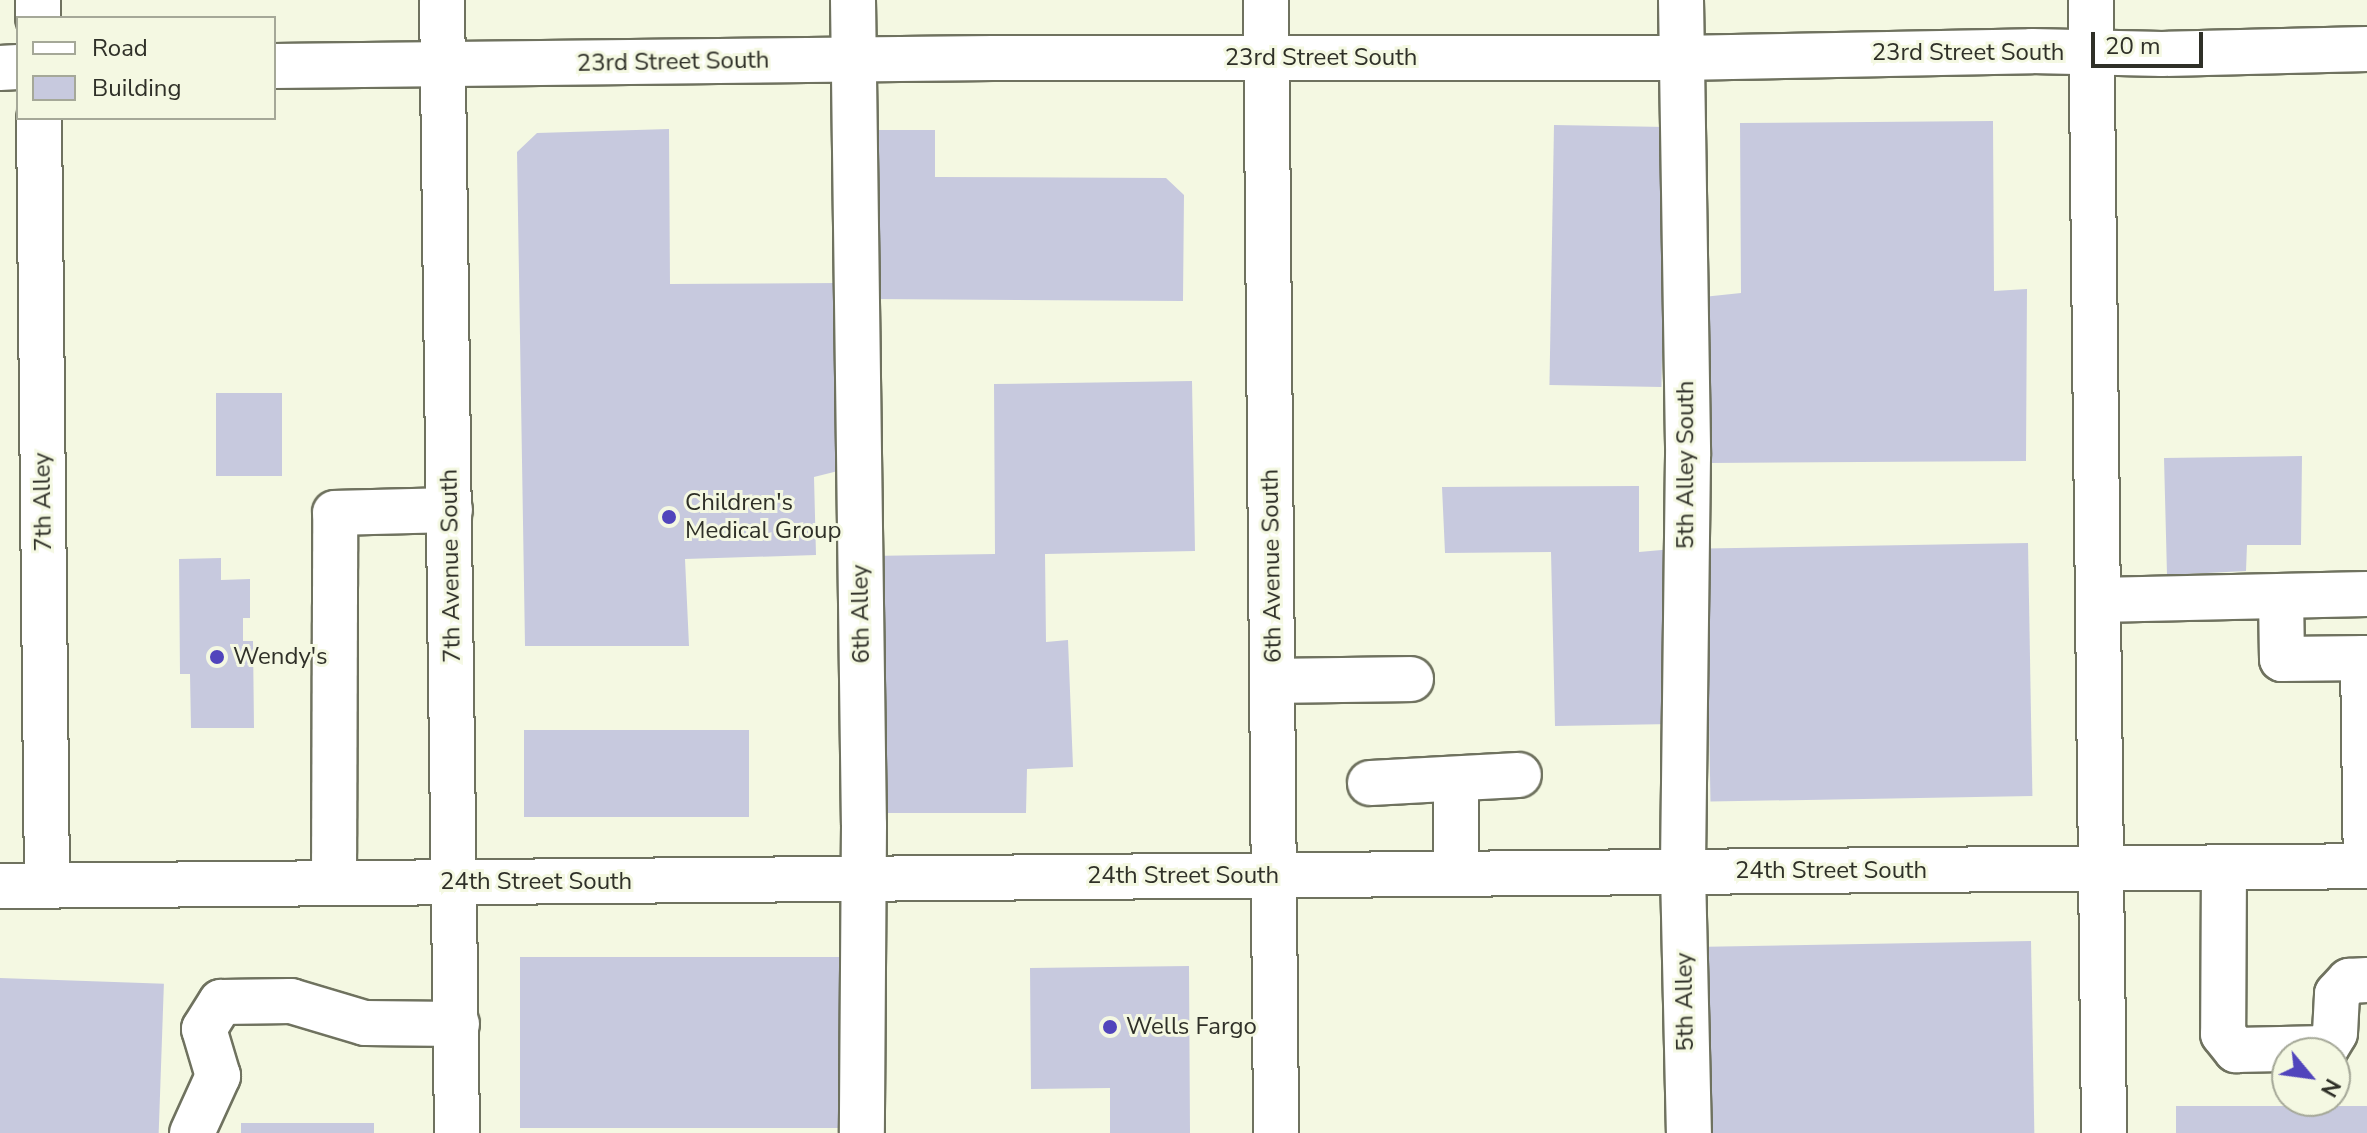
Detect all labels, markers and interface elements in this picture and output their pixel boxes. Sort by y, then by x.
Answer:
legend [16,16,276,120]
scale bar [2095,16,2207,66]
text: 20 m [2105,30,2161,62]
text: Road [92,32,148,64]
street label: 23rd Street South [1872,39,2064,67]
street label: 23rd Street South [1225,44,1417,72]
street label: 23rd Street South [576,46,770,78]
text: Building [92,72,182,104]
street label: 5th Alley South [1672,381,1700,549]
street label: 7th Alley [28,452,58,552]
street label: 7th Avenue South [435,469,467,663]
street label: 6th Avenue South [1256,469,1288,663]
place label: Children's Medical Group [685,489,842,545]
marker: Children's Medical Group [660,508,678,526]
street label: 6th Alley [846,564,876,664]
place label: Wendy's [233,643,328,671]
marker: Wendy's [208,648,226,666]
street label: 24th Street South [1735,857,1927,885]
street label: 24th Street South [1087,862,1279,890]
street label: 24th Street South [440,868,632,896]
street label: 5th Alley [1670,952,1700,1052]
place label: Wells Fargo [1126,1013,1257,1041]
marker: Wells Fargo [1101,1018,1119,1036]
north arrow [2271,1037,2351,1117]
text: N [2313,1073,2347,1102]

